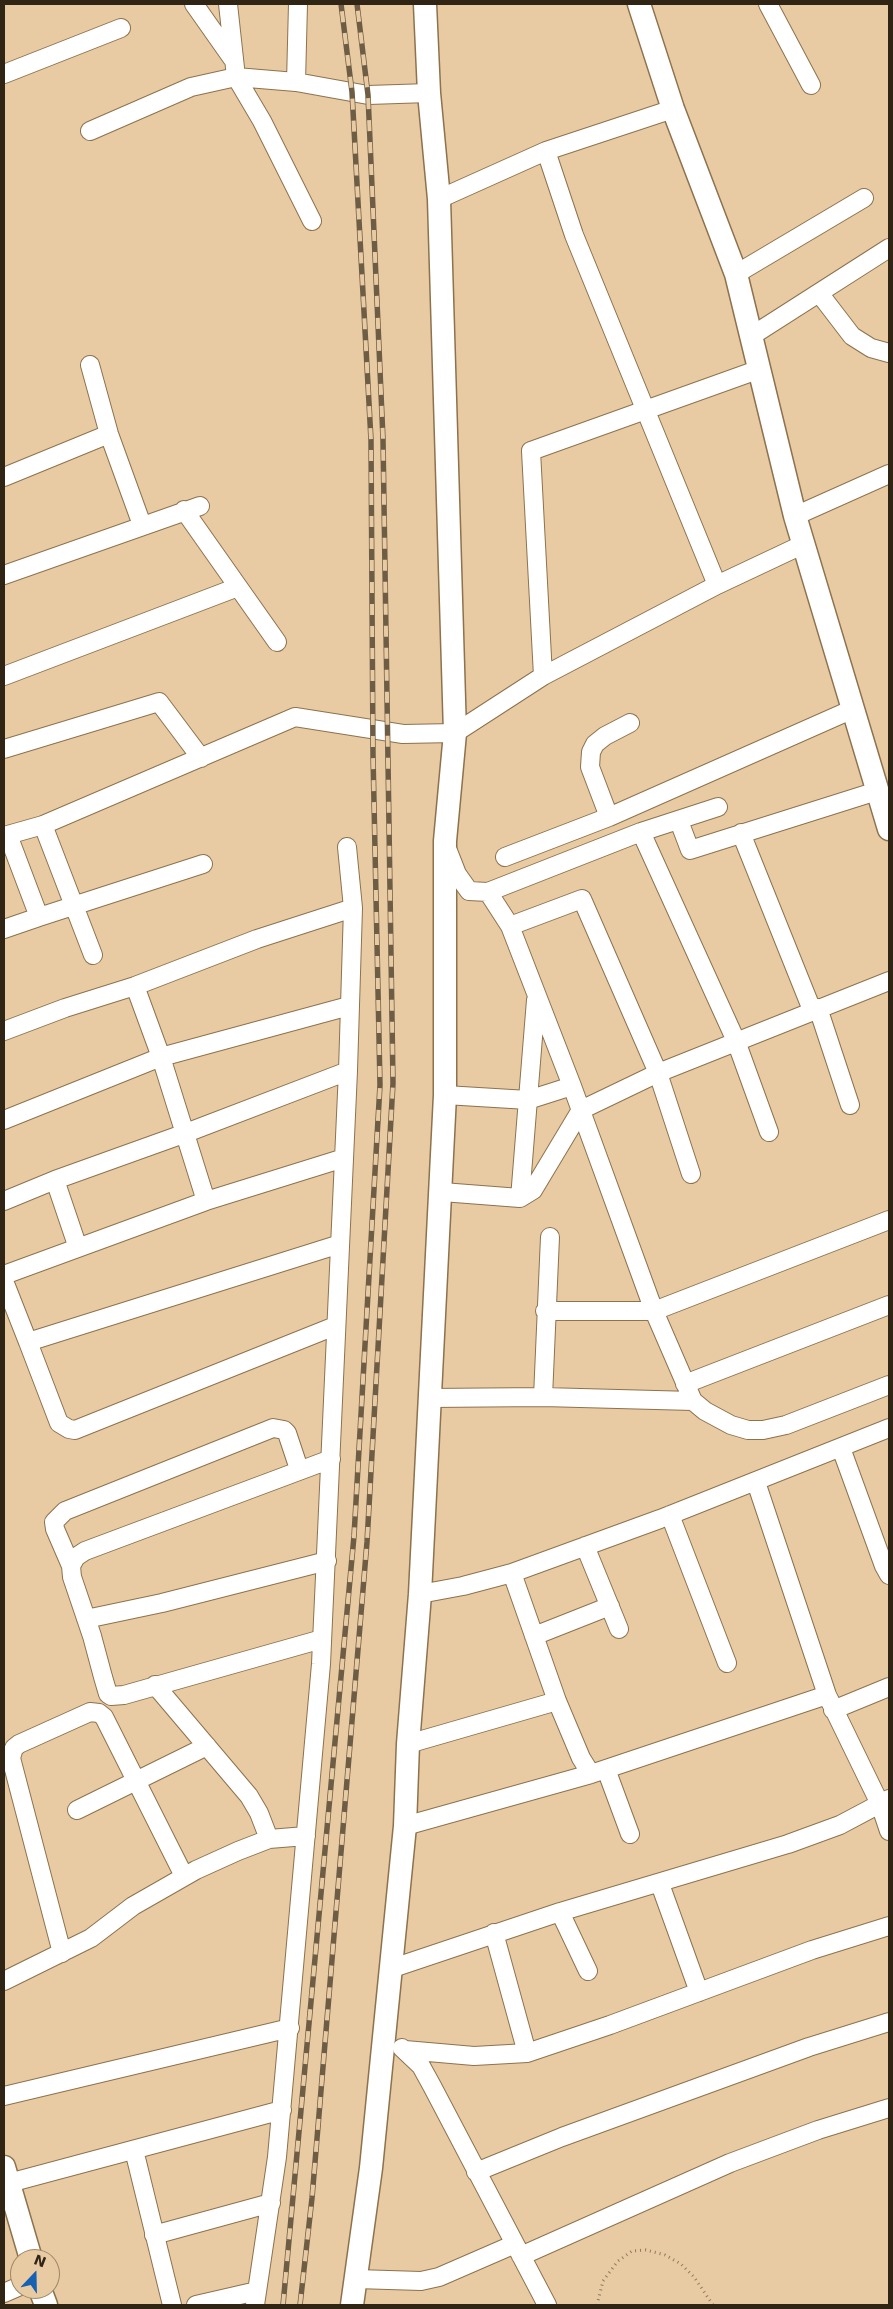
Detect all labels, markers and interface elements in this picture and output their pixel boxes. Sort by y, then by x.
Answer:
north arrow [10,2249,60,2299]
text: N [32,2251,48,2270]

